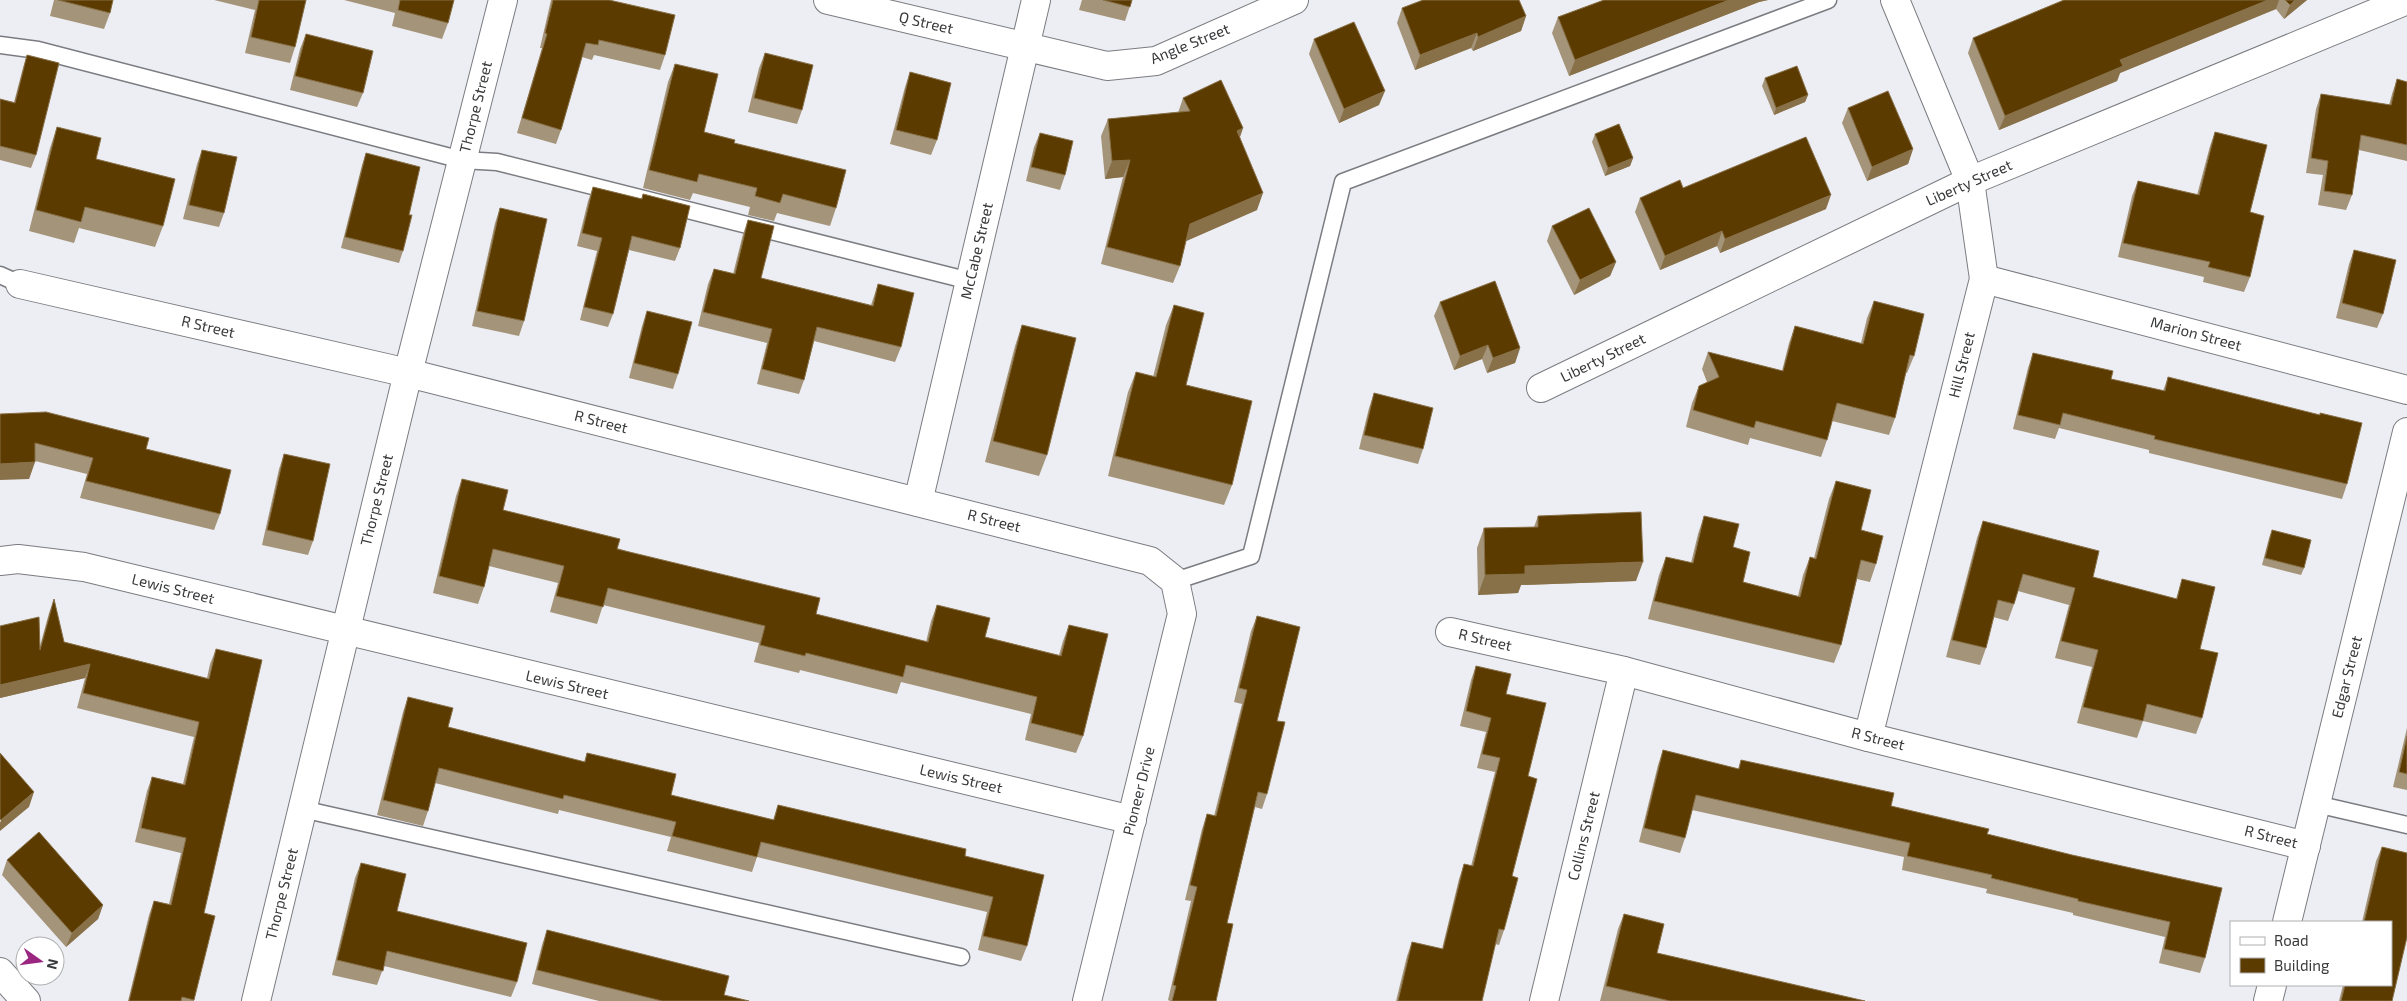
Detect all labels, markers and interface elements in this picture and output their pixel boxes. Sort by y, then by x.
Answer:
street label: Q Street [897,7,955,38]
street label: Angle Street [1147,19,1232,67]
street label: Thorpe Street [455,59,495,154]
street label: Liberty Street [1923,155,2015,209]
street label: McCabe Street [956,200,996,301]
street label: R Street [180,311,237,341]
street label: Marion Street [2149,312,2244,354]
street label: Liberty Street [1557,329,1648,385]
street label: Hill Street [1944,330,1978,400]
street label: R Street [573,406,630,436]
street label: Thorpe Street [356,452,396,547]
street label: R Street [966,505,1023,535]
street label: Lewis Street [130,569,217,607]
street label: R Street [1457,624,1514,654]
street label: Edgar Street [2327,633,2365,720]
street label: Lewis Street [524,666,611,702]
street label: R Street [1850,723,1907,753]
street label: Pioneer Drive [1118,745,1158,837]
street label: Lewis Street [918,760,1005,796]
street label: Collins Street [1563,789,1603,882]
street label: R Street [2243,821,2300,851]
street label: Thorpe Street [261,846,301,941]
legend [2230,921,2392,986]
text: Road [2274,931,2309,949]
north arrow [15,936,65,986]
text: Building [2274,956,2330,974]
text: N [44,957,63,971]

